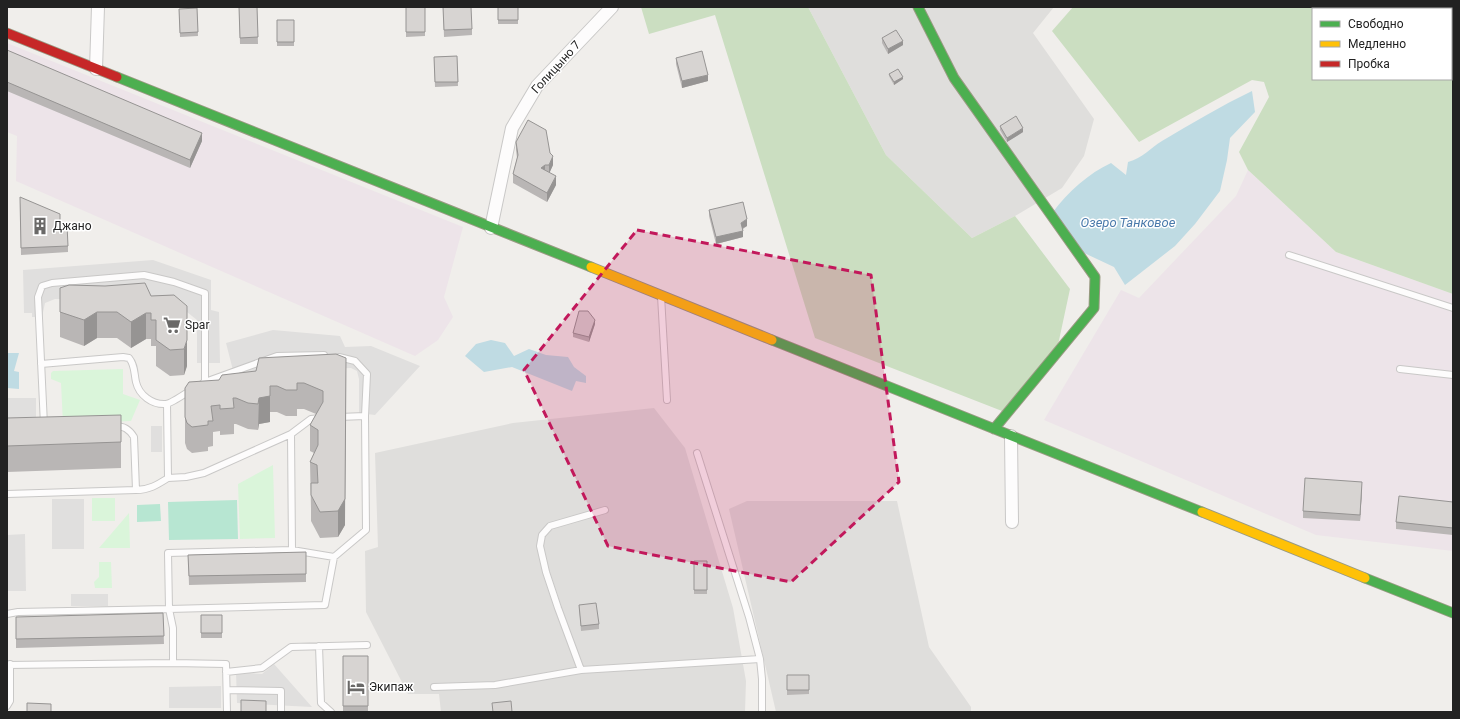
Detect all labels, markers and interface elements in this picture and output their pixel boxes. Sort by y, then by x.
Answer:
legend [1312,8,1452,80]
text: Свободно [1348,17,1404,31]
text: Медленно [1348,37,1406,51]
street label: Голицыно 7 [529,38,583,96]
text: Пробка [1348,57,1390,71]
water label: Озеро Танковое [1081,215,1176,230]
building icon: Джано [30,216,50,236]
place label: Джано [53,219,92,233]
supermarket icon: Spar [162,315,182,335]
place label: Spar [185,318,209,332]
hotel icon: Экипаж [346,677,366,697]
place label: Экипаж [369,680,414,694]

